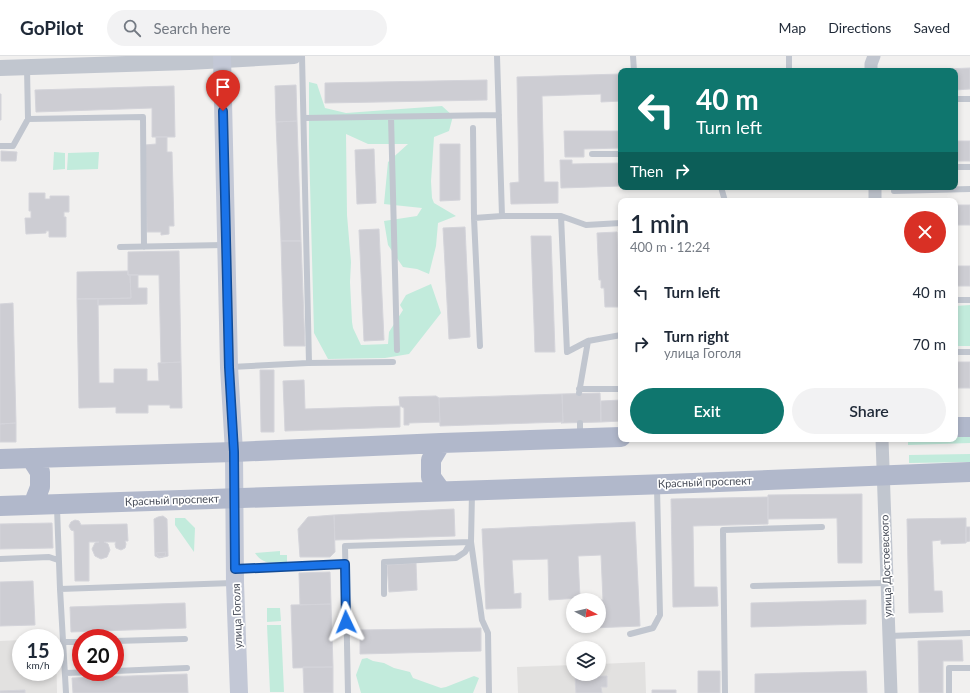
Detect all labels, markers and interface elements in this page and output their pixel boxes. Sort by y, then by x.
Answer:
search box [107,10,387,46]
text: GoPilot [20,16,83,39]
icon: search [121,17,143,39]
text: Search here [153,19,231,37]
text: Map [779,19,806,36]
text: Directions [828,19,891,36]
text: Saved [913,19,950,36]
pin [206,70,240,111]
icon: arrive [212,76,234,98]
text: 40 m [696,82,759,116]
icon: left [630,84,682,136]
text: Turn left [696,116,762,138]
icon: right [671,160,693,182]
text: Then [630,162,663,180]
text: 1 min [630,209,689,238]
button: close [904,211,946,253]
text: 400 m · 12:24 [630,239,710,255]
icon: left [630,281,652,303]
text: Turn left [664,283,720,301]
text: 40 m [912,283,946,301]
text: Turn right [664,327,729,345]
icon: right [630,333,652,355]
text: 70 m [912,335,946,353]
text: улица Гоголя [664,345,741,361]
button: Exit [630,388,784,434]
button: Share [792,388,946,434]
street label: Красный проспект [658,473,753,490]
street label: Красный проспект [125,491,220,508]
street label: улица Достоевского [877,514,894,618]
street label: улица Гоголя [229,583,244,649]
north arrow [566,593,606,633]
map controls [566,593,606,681]
position arrow [325,601,367,643]
speed limit sign: 20 [72,629,124,681]
text: 15 [26,638,50,662]
button: layers [566,641,606,681]
text: km/h [26,659,50,671]

